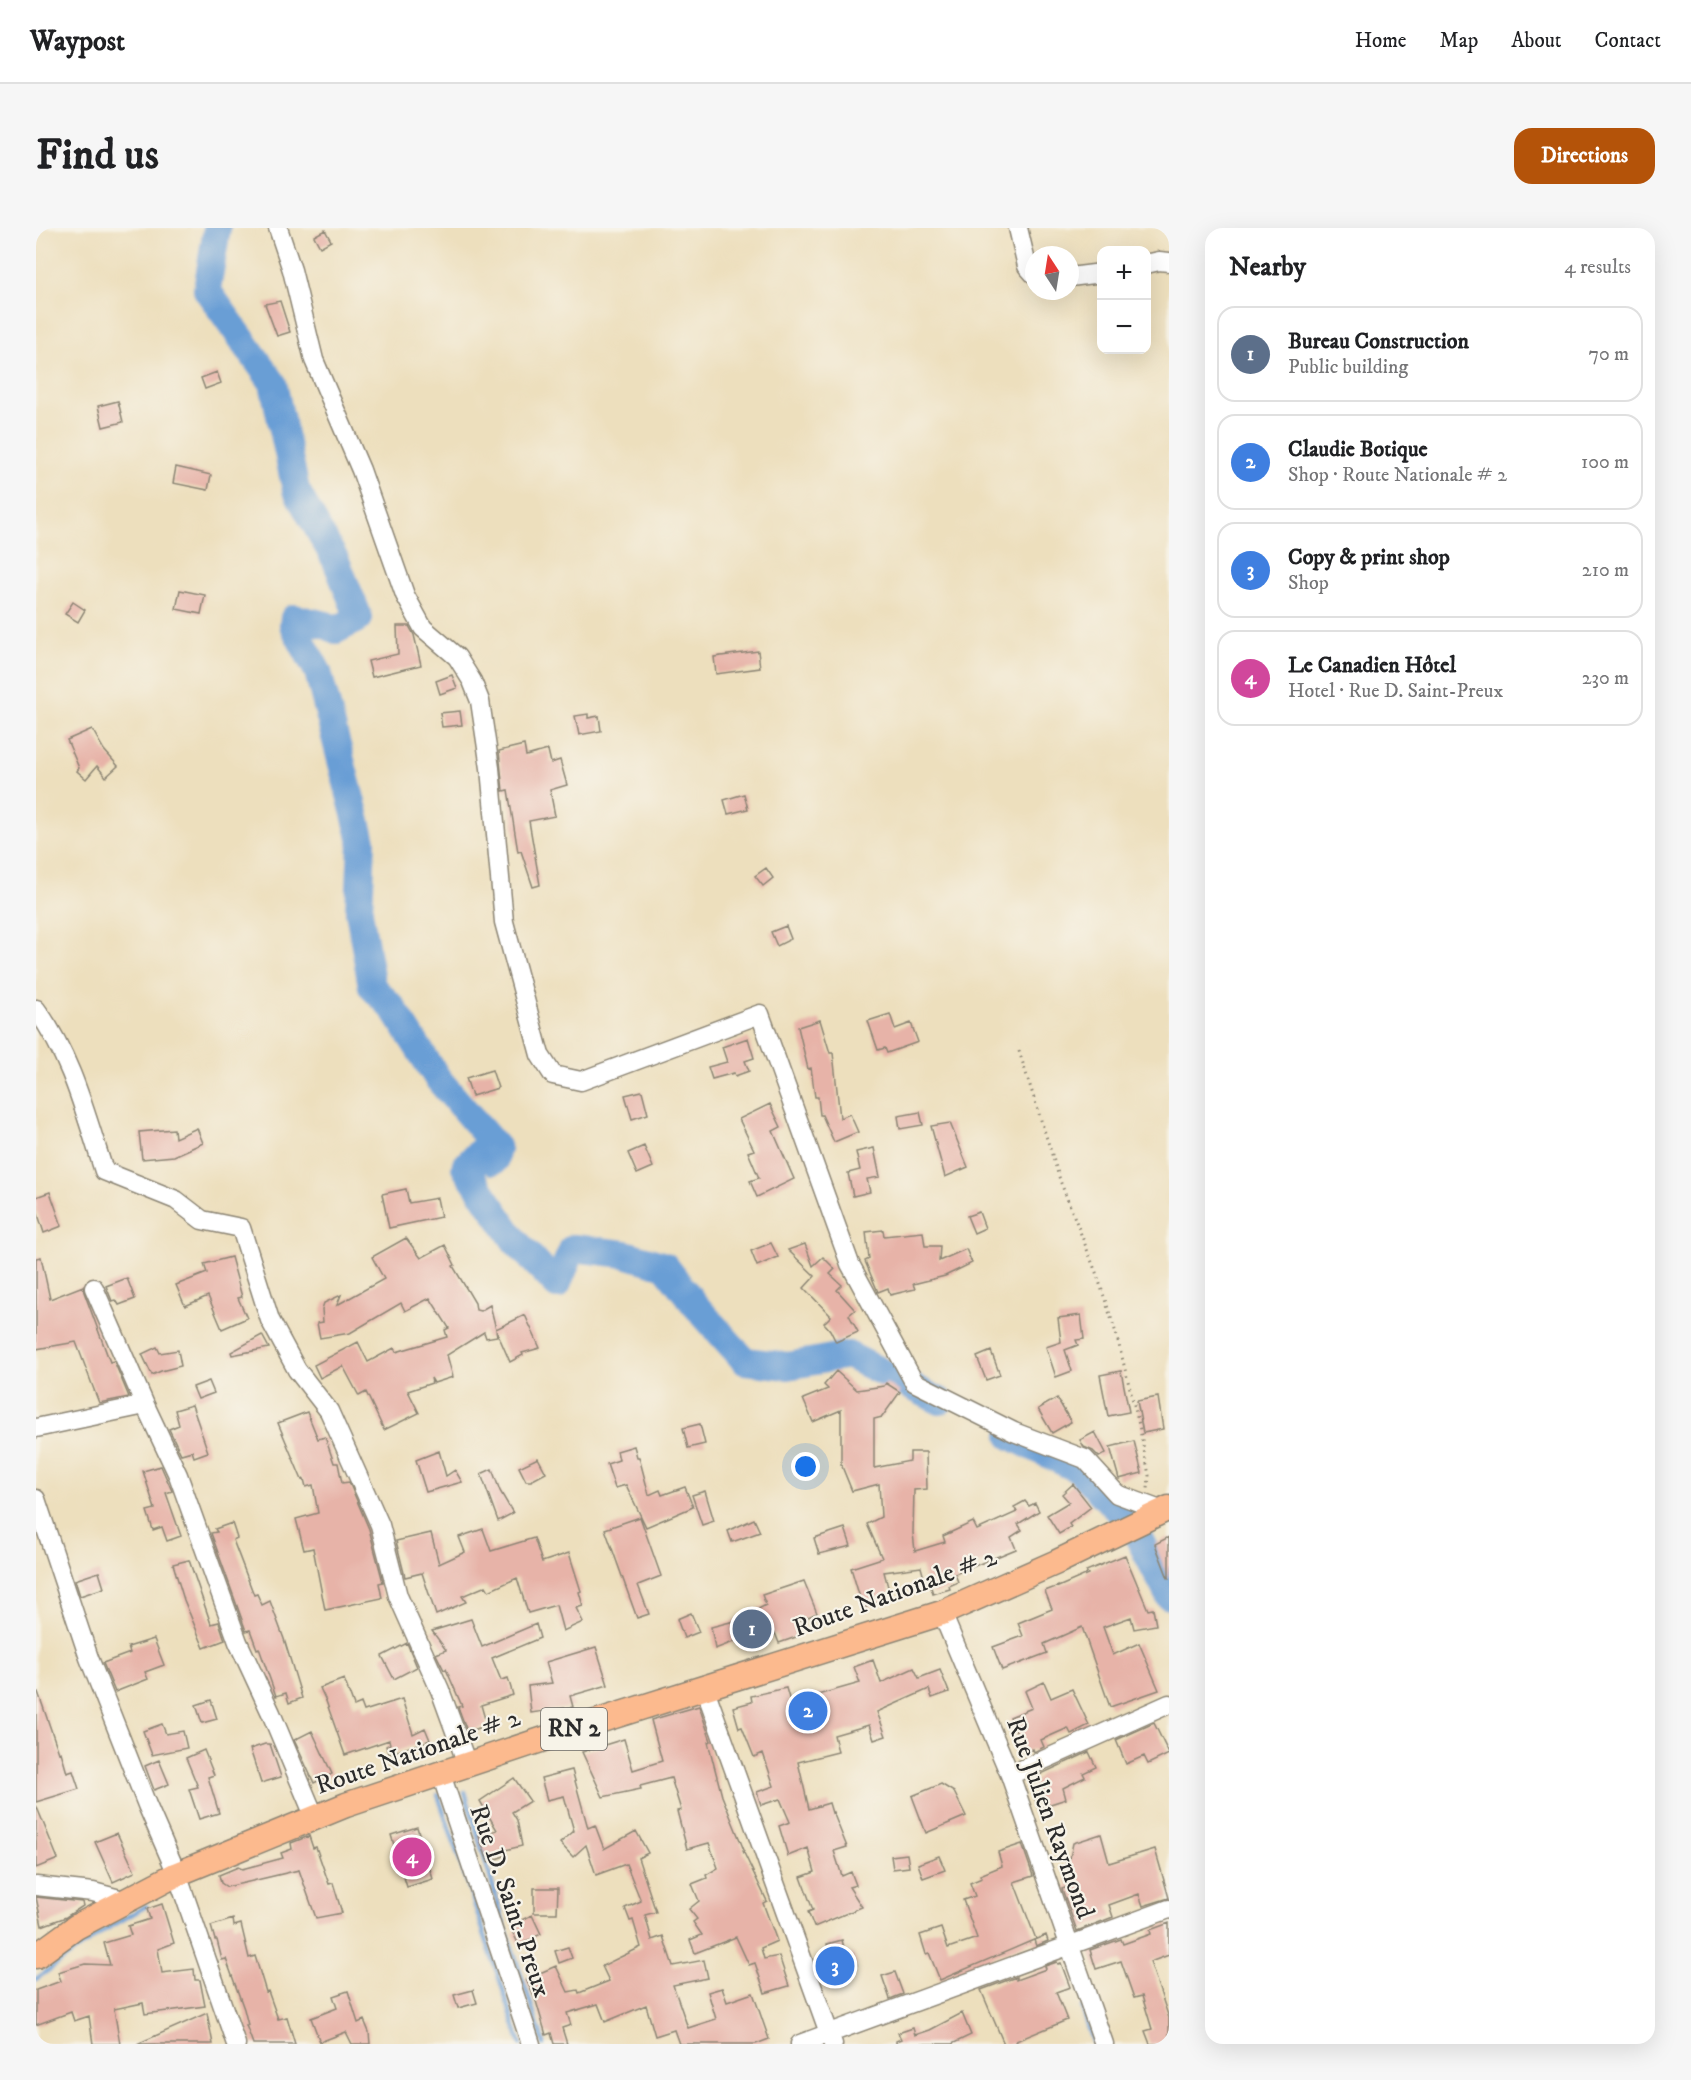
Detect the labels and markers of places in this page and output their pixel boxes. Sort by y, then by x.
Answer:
pin: 1 [732,1606,772,1652]
pin: 2 [788,1688,828,1734]
pin: 4 [392,1834,431,1880]
pin: 3 [816,1944,854,1988]

